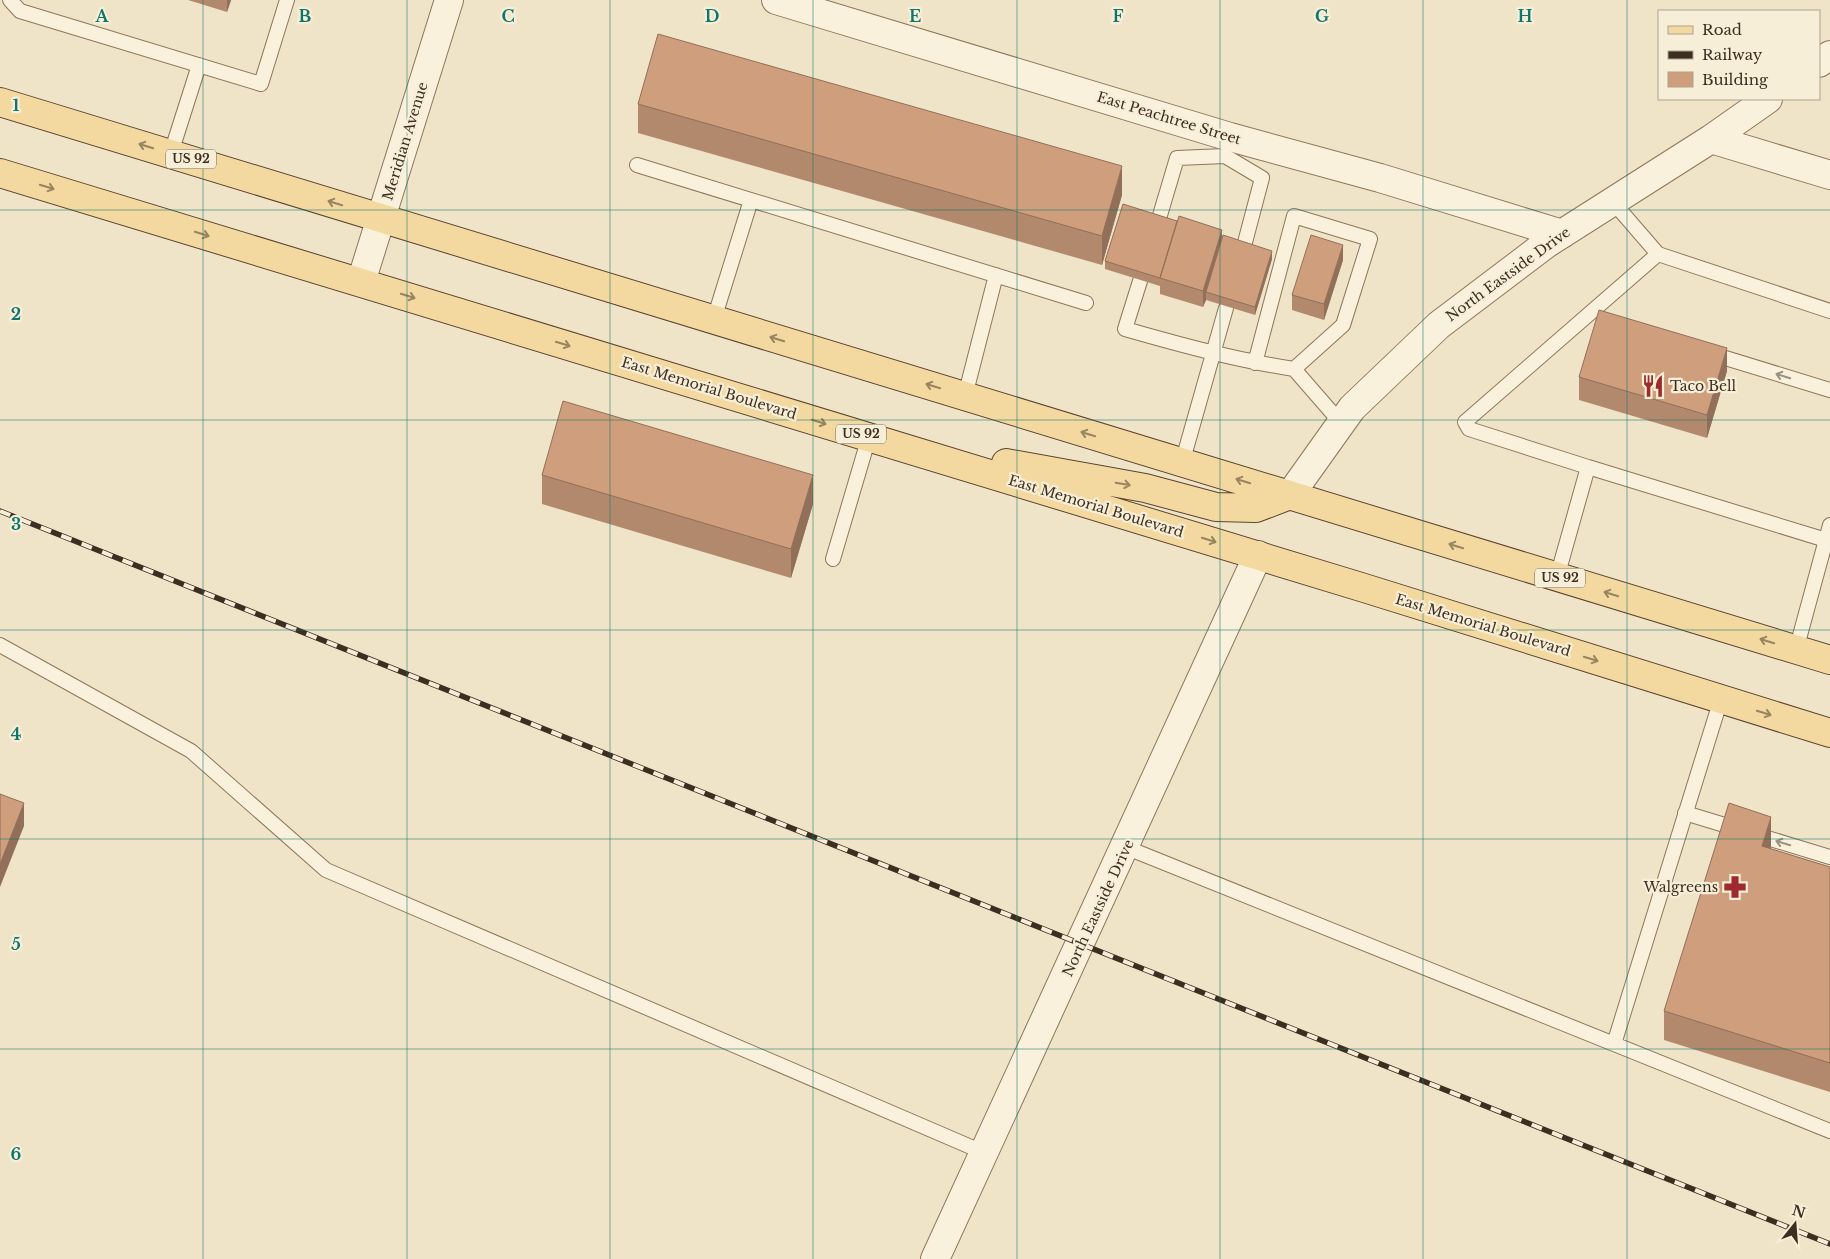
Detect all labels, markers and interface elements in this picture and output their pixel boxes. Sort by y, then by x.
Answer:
text: A [95,6,110,26]
text: B [299,6,312,26]
text: C [501,6,515,26]
text: D [705,6,719,26]
text: E [909,6,921,26]
text: F [1112,6,1124,26]
text: G [1315,6,1329,26]
text: H [1517,6,1533,26]
legend [1658,10,1820,100]
text: Road [1702,20,1742,39]
text: Railway [1702,45,1763,64]
text: Building [1702,70,1769,89]
street label: Meridian Avenue [378,80,432,202]
street label: East Peachtree Street [1095,88,1244,149]
text: 1 [13,95,20,115]
one-way arrow [138,140,154,150]
road number: US 92 [166,150,216,168]
one-way arrow [38,182,54,192]
one-way arrow [328,198,343,207]
street label: North Eastside Drive [1442,223,1574,325]
one-way arrow [194,230,210,239]
one-way arrow [399,292,415,302]
text: 2 [11,304,21,324]
one-way arrow [769,333,785,343]
one-way arrow [555,339,571,349]
street label: East Memorial Boulevard [619,353,799,423]
one-way arrow [1776,370,1792,380]
restaurant icon: Taco Bell [1640,373,1666,399]
place label: Taco Bell [1670,377,1737,395]
one-way arrow [925,381,941,391]
one-way arrow [811,417,827,427]
road number: US 92 [836,424,886,444]
one-way arrow [1080,428,1096,438]
street label: East Memorial Boulevard [1006,471,1186,541]
one-way arrow [1236,476,1252,486]
one-way arrow [1114,479,1130,489]
text: 3 [11,514,21,534]
one-way arrow [1201,536,1217,546]
one-way arrow [1448,541,1464,551]
road number: US 92 [1535,568,1585,588]
one-way arrow [1603,588,1619,598]
street label: East Memorial Boulevard [1393,590,1573,660]
one-way arrow [1759,635,1775,645]
one-way arrow [1583,654,1599,664]
one-way arrow [1755,708,1771,718]
text: 4 [11,724,21,744]
street label: North Eastside Drive [1058,837,1138,979]
one-way arrow [1776,838,1792,848]
pharmacy icon: Walgreens [1722,874,1748,900]
place label: Walgreens [1643,878,1718,896]
text: 5 [11,934,21,954]
text: 6 [11,1144,22,1164]
north arrow [1770,1199,1820,1249]
text: N [1790,1201,1808,1222]

